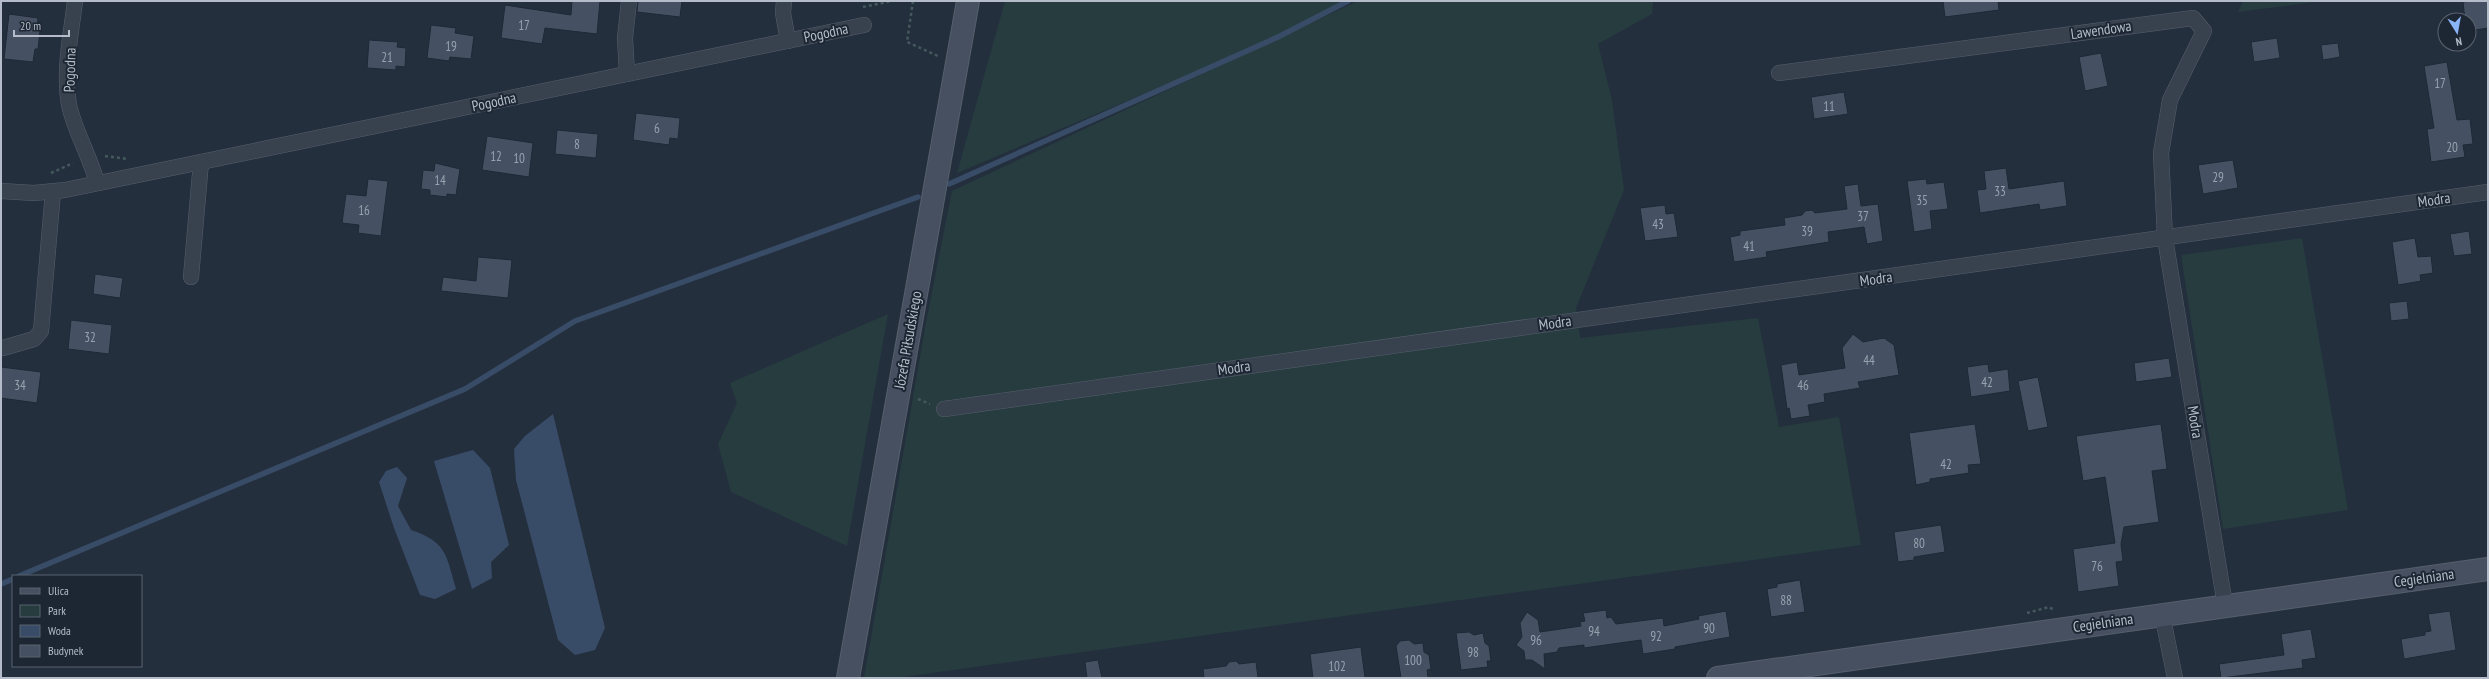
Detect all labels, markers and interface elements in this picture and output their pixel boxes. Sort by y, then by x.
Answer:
scale bar [14,12,69,38]
north arrow [2437,12,2477,52]
street label: Lawendowa [2069,16,2133,43]
house number: 17 [518,17,530,34]
text: 20 m [20,18,41,33]
street label: Pogodna [802,19,850,46]
text: N [2455,34,2463,49]
house number: 19 [445,38,457,55]
street label: Pogodna [59,47,80,93]
house number: 21 [381,49,393,66]
house number: 17 [2434,75,2446,92]
street label: Pogodna [470,88,518,115]
house number: 11 [1823,98,1835,115]
house number: 6 [654,120,660,137]
house number: 8 [574,136,580,153]
house number: 20 [2446,139,2458,156]
house number: 12 [490,148,502,165]
house number: 10 [513,150,525,167]
house number: 29 [2212,169,2224,186]
house number: 14 [434,172,446,189]
house number: 33 [1994,183,2006,200]
street label: Modra [2416,188,2451,211]
house number: 35 [1916,192,1928,209]
house number: 16 [358,202,370,219]
house number: 37 [1857,208,1869,225]
house number: 43 [1652,216,1664,233]
house number: 39 [1801,223,1813,240]
house number: 41 [1743,238,1755,255]
street label: Modra [1858,267,1893,290]
street label: Józefa Piłsudskiego [889,289,925,391]
street label: Modra [1537,311,1572,334]
house number: 32 [84,329,96,346]
house number: 44 [1863,352,1875,369]
street label: Modra [1216,356,1251,379]
house number: 42 [1981,374,1993,391]
house number: 34 [14,377,26,394]
house number: 46 [1797,377,1809,394]
street label: Modra [2184,404,2207,440]
house number: 42 [1940,456,1952,473]
house number: 80 [1913,535,1925,552]
house number: 76 [2091,558,2103,575]
street label: Cegielniana [2393,564,2455,591]
legend [12,575,142,667]
text: Ulica [48,583,69,598]
house number: 88 [1780,592,1792,609]
text: Park [48,603,66,618]
street label: Cegielniana [2072,609,2134,636]
house number: 90 [1703,620,1715,637]
text: Woda [48,623,71,638]
house number: 94 [1588,623,1600,640]
house number: 92 [1650,628,1662,645]
house number: 96 [1530,632,1542,649]
text: Budynek [48,643,84,658]
house number: 98 [1467,644,1479,661]
house number: 100 [1404,652,1422,669]
house number: 102 [1328,658,1346,675]

